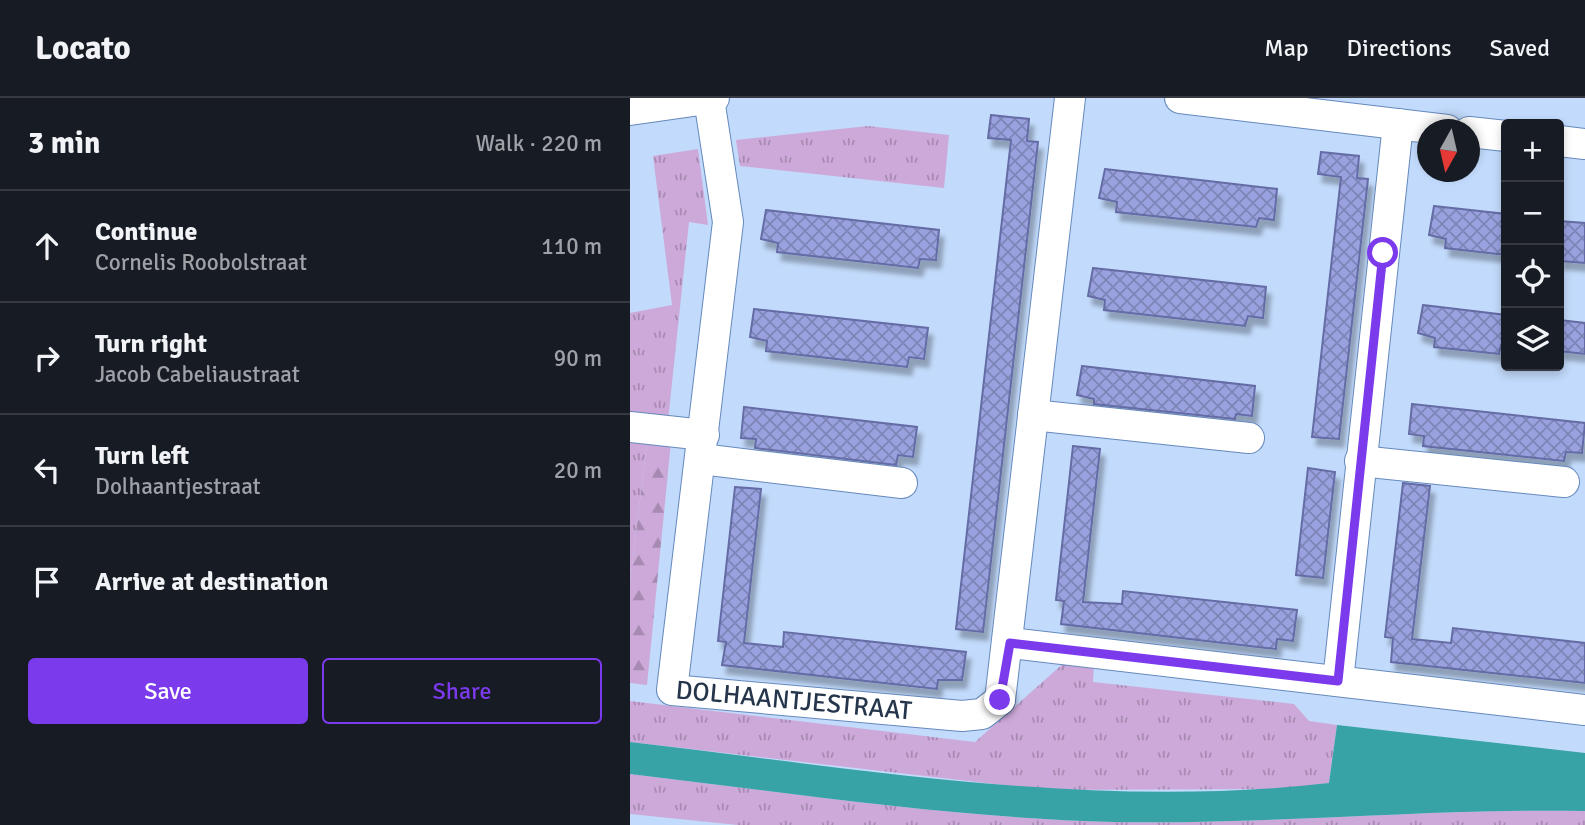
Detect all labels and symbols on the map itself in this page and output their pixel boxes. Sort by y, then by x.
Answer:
north arrow [1417,119,1480,182]
route start [1367,237,1398,268]
street label: DOLHAANTJESTRAAT [674,674,913,727]
route end [984,684,1015,715]

